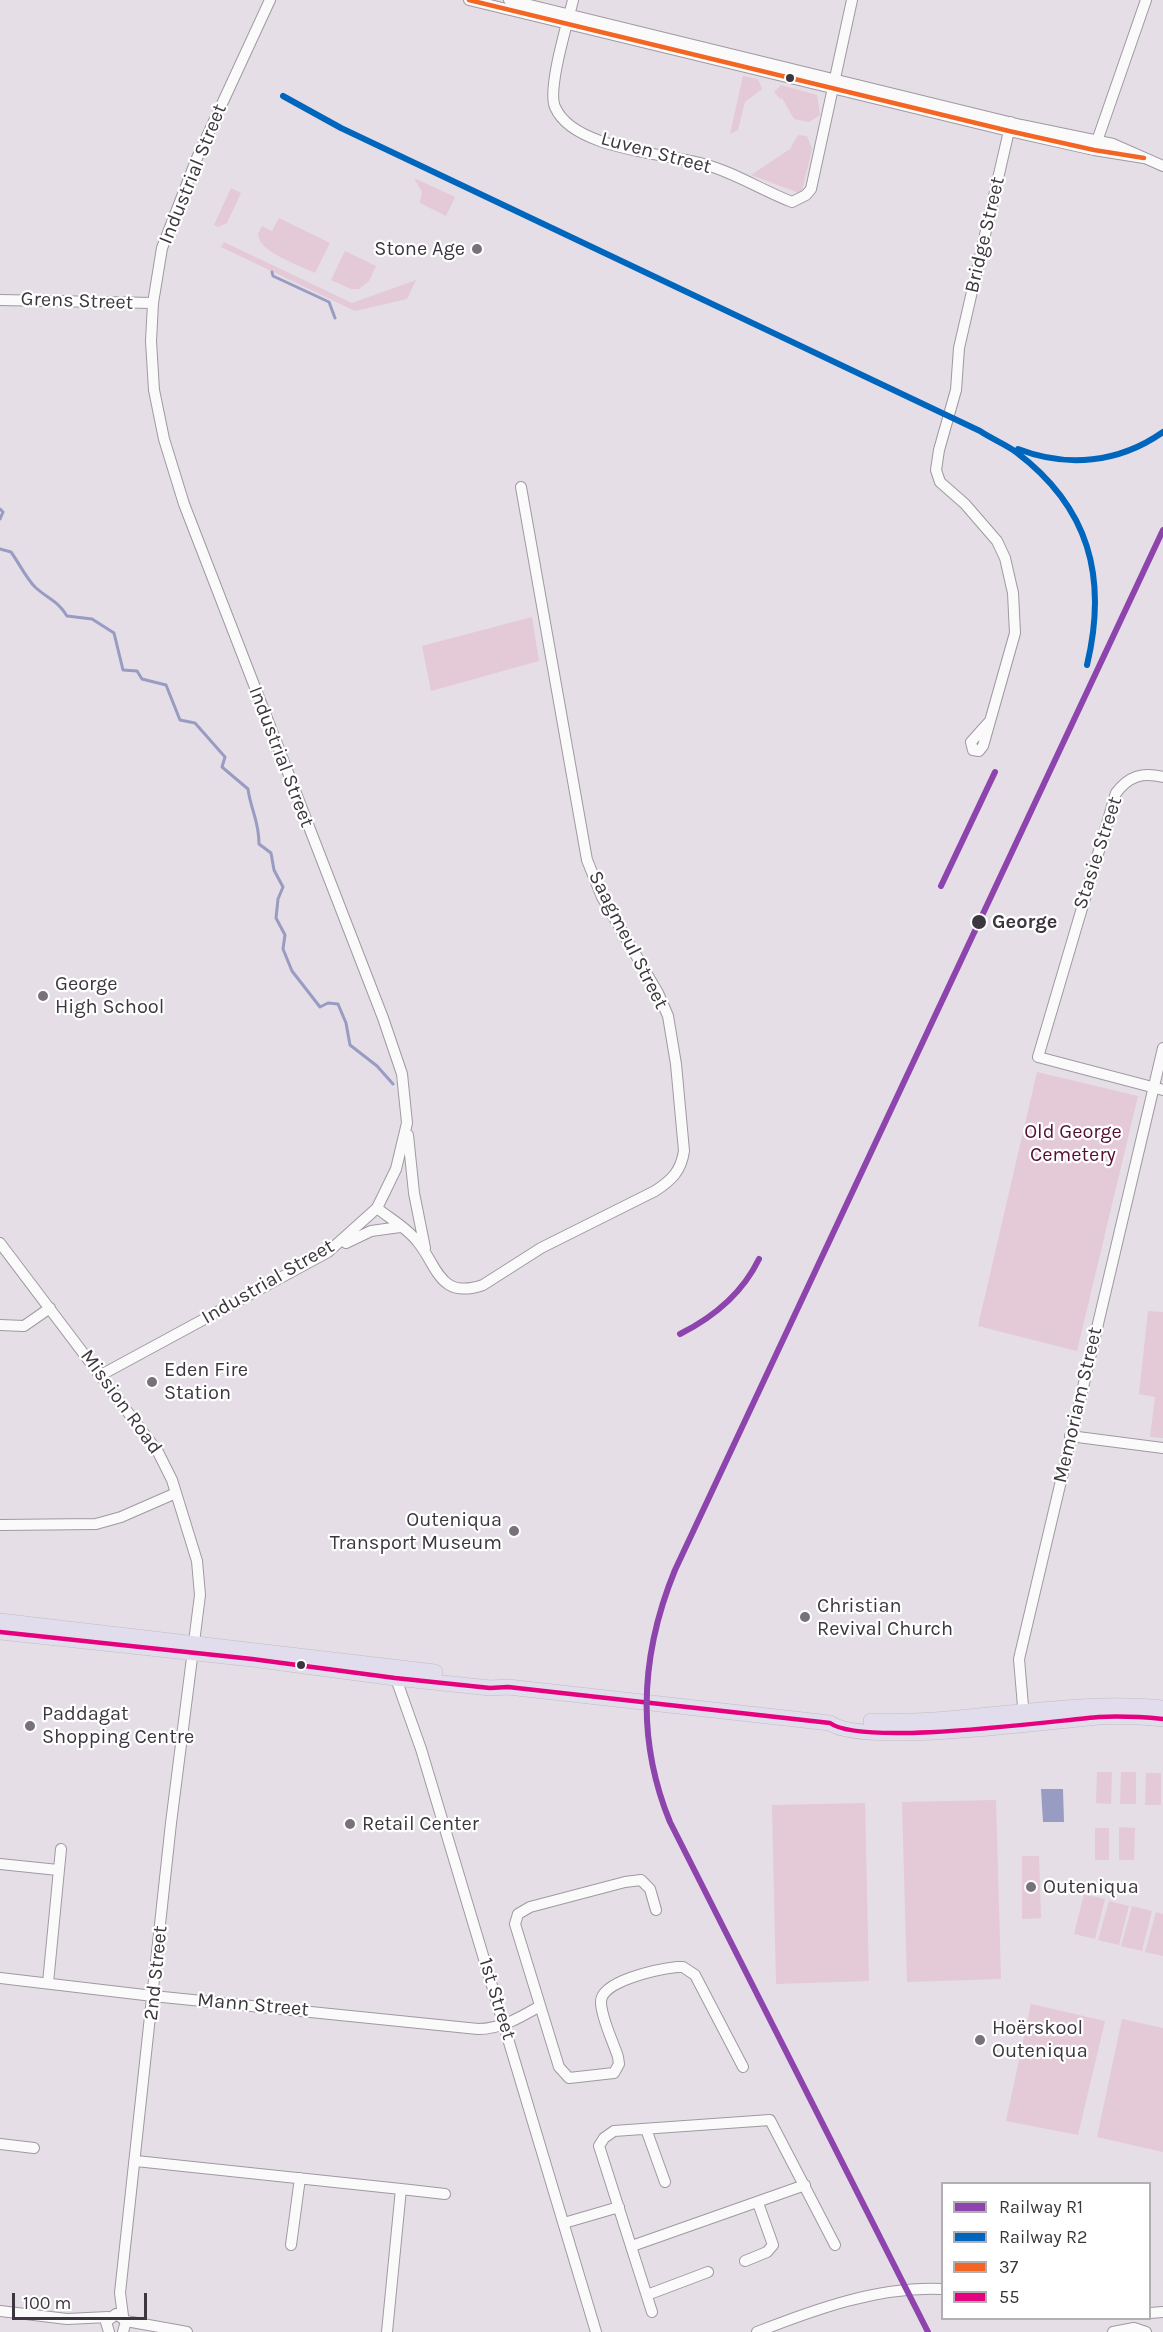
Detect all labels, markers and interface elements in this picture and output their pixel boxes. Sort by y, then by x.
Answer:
unlabelled marker [784,72,796,84]
street label: Industrial Street [154,100,232,248]
street label: Luven Street [598,127,714,179]
street label: Bridge Street [960,174,1010,296]
place label: Stone Age [374,237,465,261]
marker: Stone Age [470,242,484,256]
street label: Grens Street [20,287,134,315]
street label: Industrial Street [243,683,319,831]
street label: Stasie Street [1069,794,1127,912]
street label: Saagmeul Street [583,867,673,1013]
place label: George [992,910,1057,934]
marker: George [970,913,988,931]
place label: George High School [55,972,164,1019]
marker: George High School [36,989,50,1003]
park label: Old George Cemetery [1024,1120,1122,1167]
street label: Industrial Street [197,1234,339,1330]
street label: Memoriam Street [1048,1325,1108,1485]
street label: Mission Road [75,1345,167,1459]
place label: Eden Fire Station [164,1358,248,1405]
marker: Eden Fire Station [145,1375,159,1389]
place label: Outeniqua Transport Museum [330,1508,502,1555]
marker: Outeniqua Transport Museum [507,1524,521,1538]
place label: Christian Revival Church [817,1594,953,1641]
marker: Christian Revival Church [798,1610,812,1624]
unlabelled marker [295,1659,307,1671]
place label: Paddagat Shopping Centre [42,1702,194,1749]
marker: Paddagat Shopping Centre [23,1719,37,1733]
place label: Retail Center [362,1812,479,1836]
marker: Retail Center [343,1817,357,1831]
place label: Outeniqua [1043,1875,1139,1899]
marker: Outeniqua [1024,1880,1038,1894]
street label: 2nd Street [139,1924,173,2022]
street label: 1st Street [473,1955,521,2043]
street label: Mann Street [196,1988,310,2022]
place label: Hoërskool Outeniqua [992,2016,1088,2063]
marker: Hoërskool Outeniqua [973,2033,987,2047]
legend [941,2182,1151,2320]
text: Railway R1 [999,2196,1083,2218]
text: Railway R2 [999,2226,1087,2248]
text: 37 [999,2256,1018,2278]
scale bar [15,2281,150,2319]
text: 55 [999,2286,1019,2308]
text: 100 m [23,2292,71,2314]

